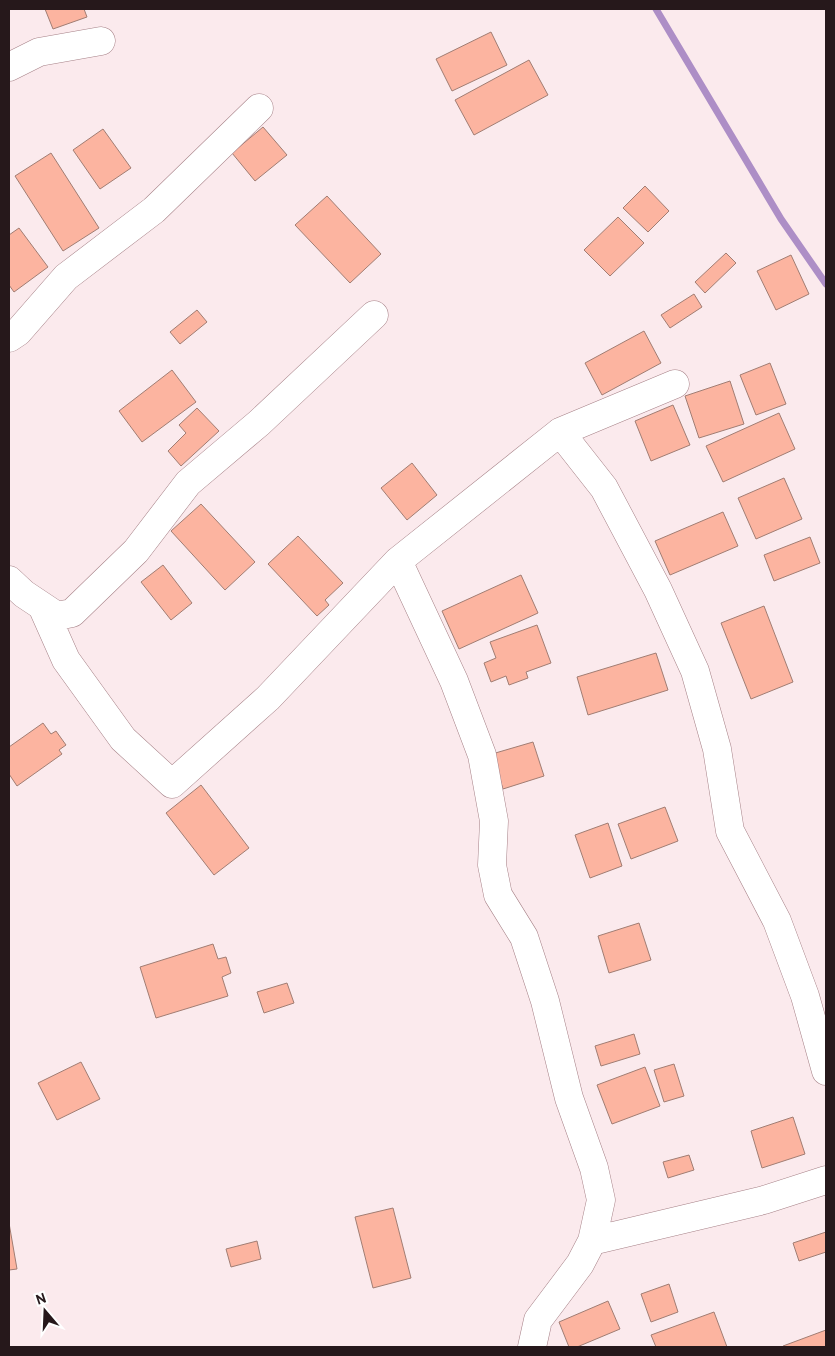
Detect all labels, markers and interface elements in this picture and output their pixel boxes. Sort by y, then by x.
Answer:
north arrow [20,1286,70,1336]
text: N [34,1290,49,1310]

